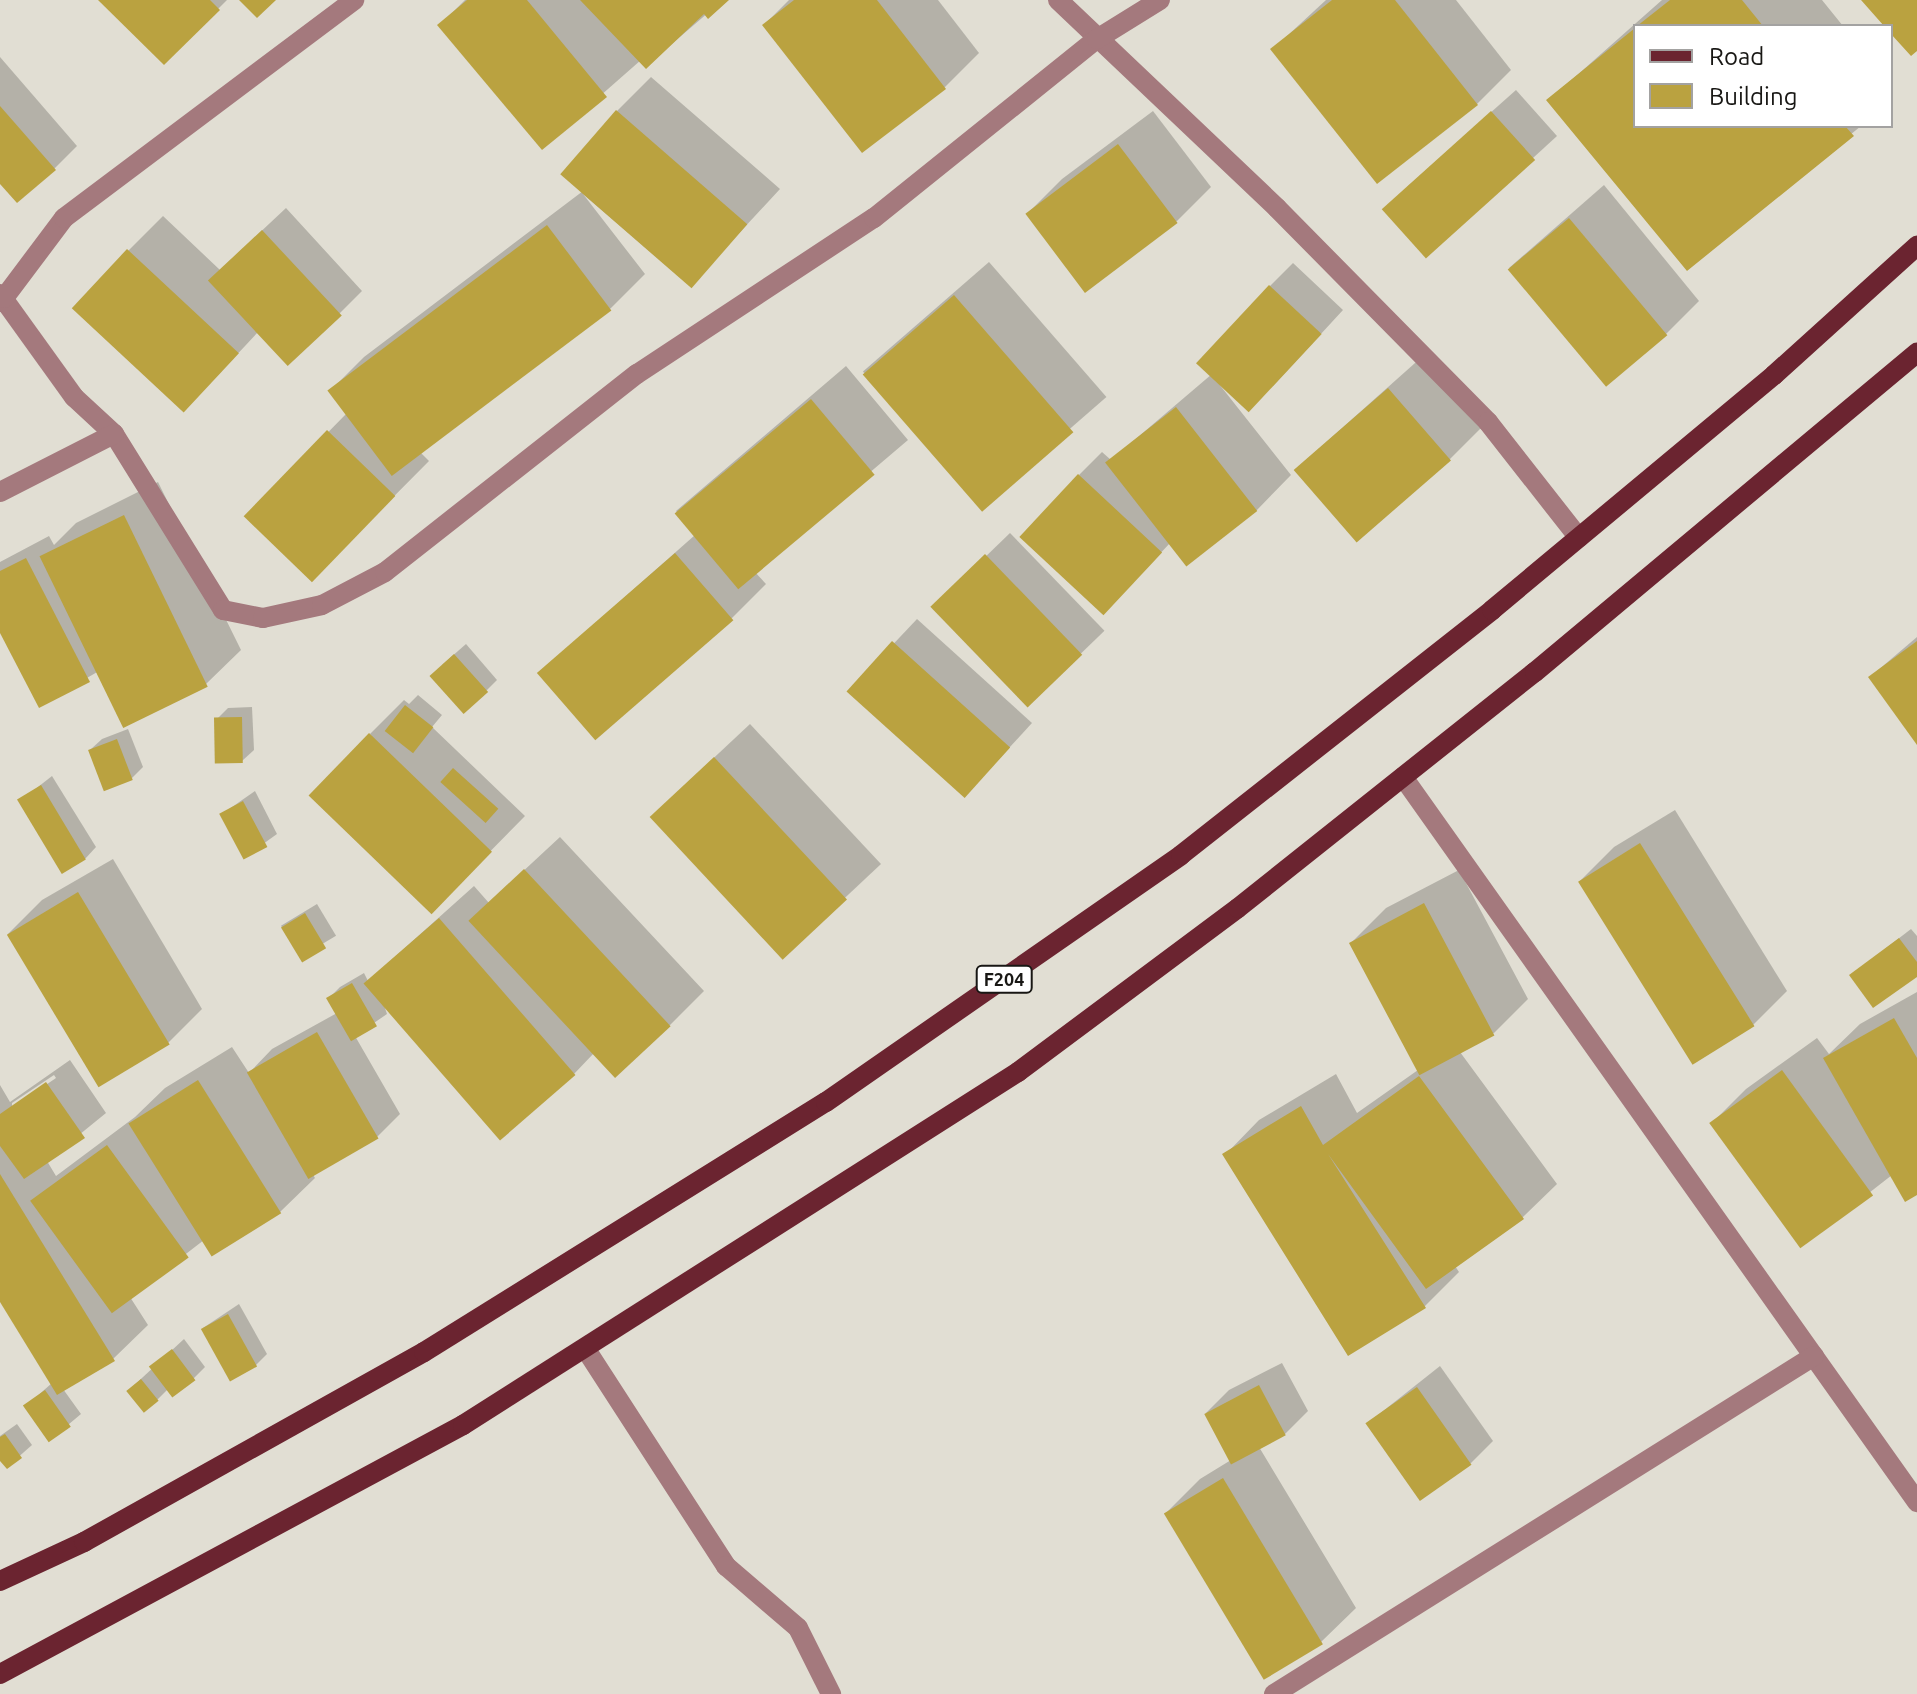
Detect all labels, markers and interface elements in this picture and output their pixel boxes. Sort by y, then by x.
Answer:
legend [1633,24,1893,128]
text: Road [1709,43,1764,70]
text: Building [1709,83,1797,110]
road number: F204 [974,965,1034,993]

